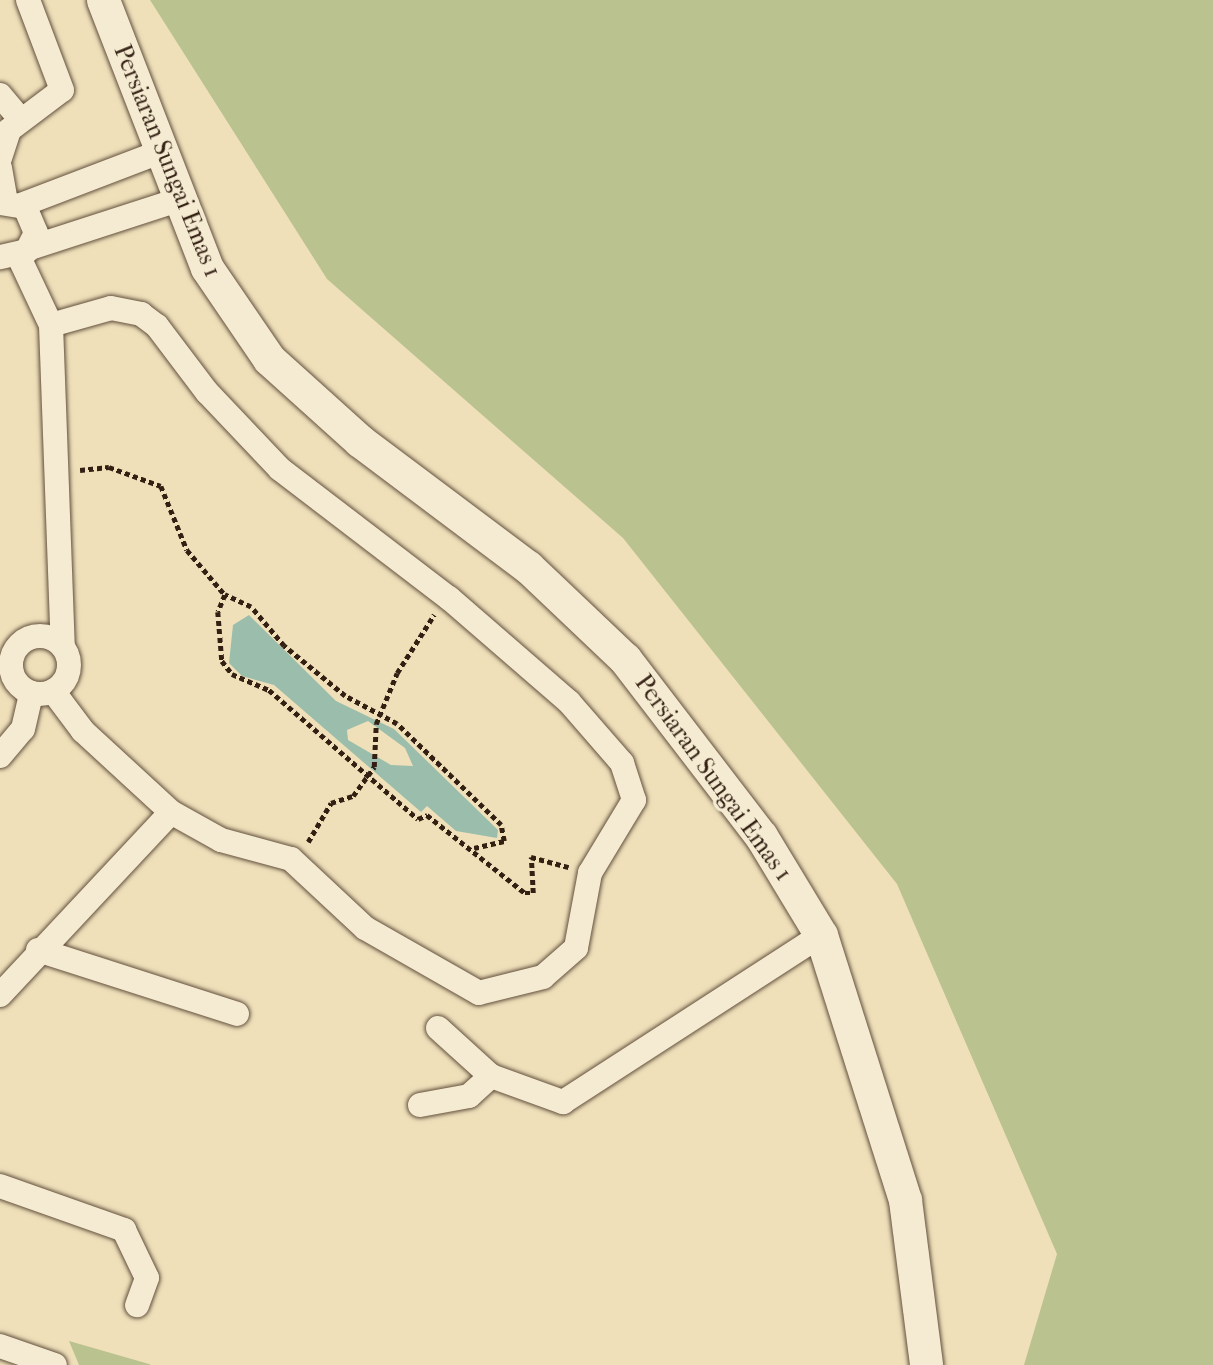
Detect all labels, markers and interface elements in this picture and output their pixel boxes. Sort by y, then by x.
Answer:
street label: Persiaran Sungai Emas 1 [107,41,227,281]
street label: Persiaran Sungai Emas 1 [629,669,797,887]

